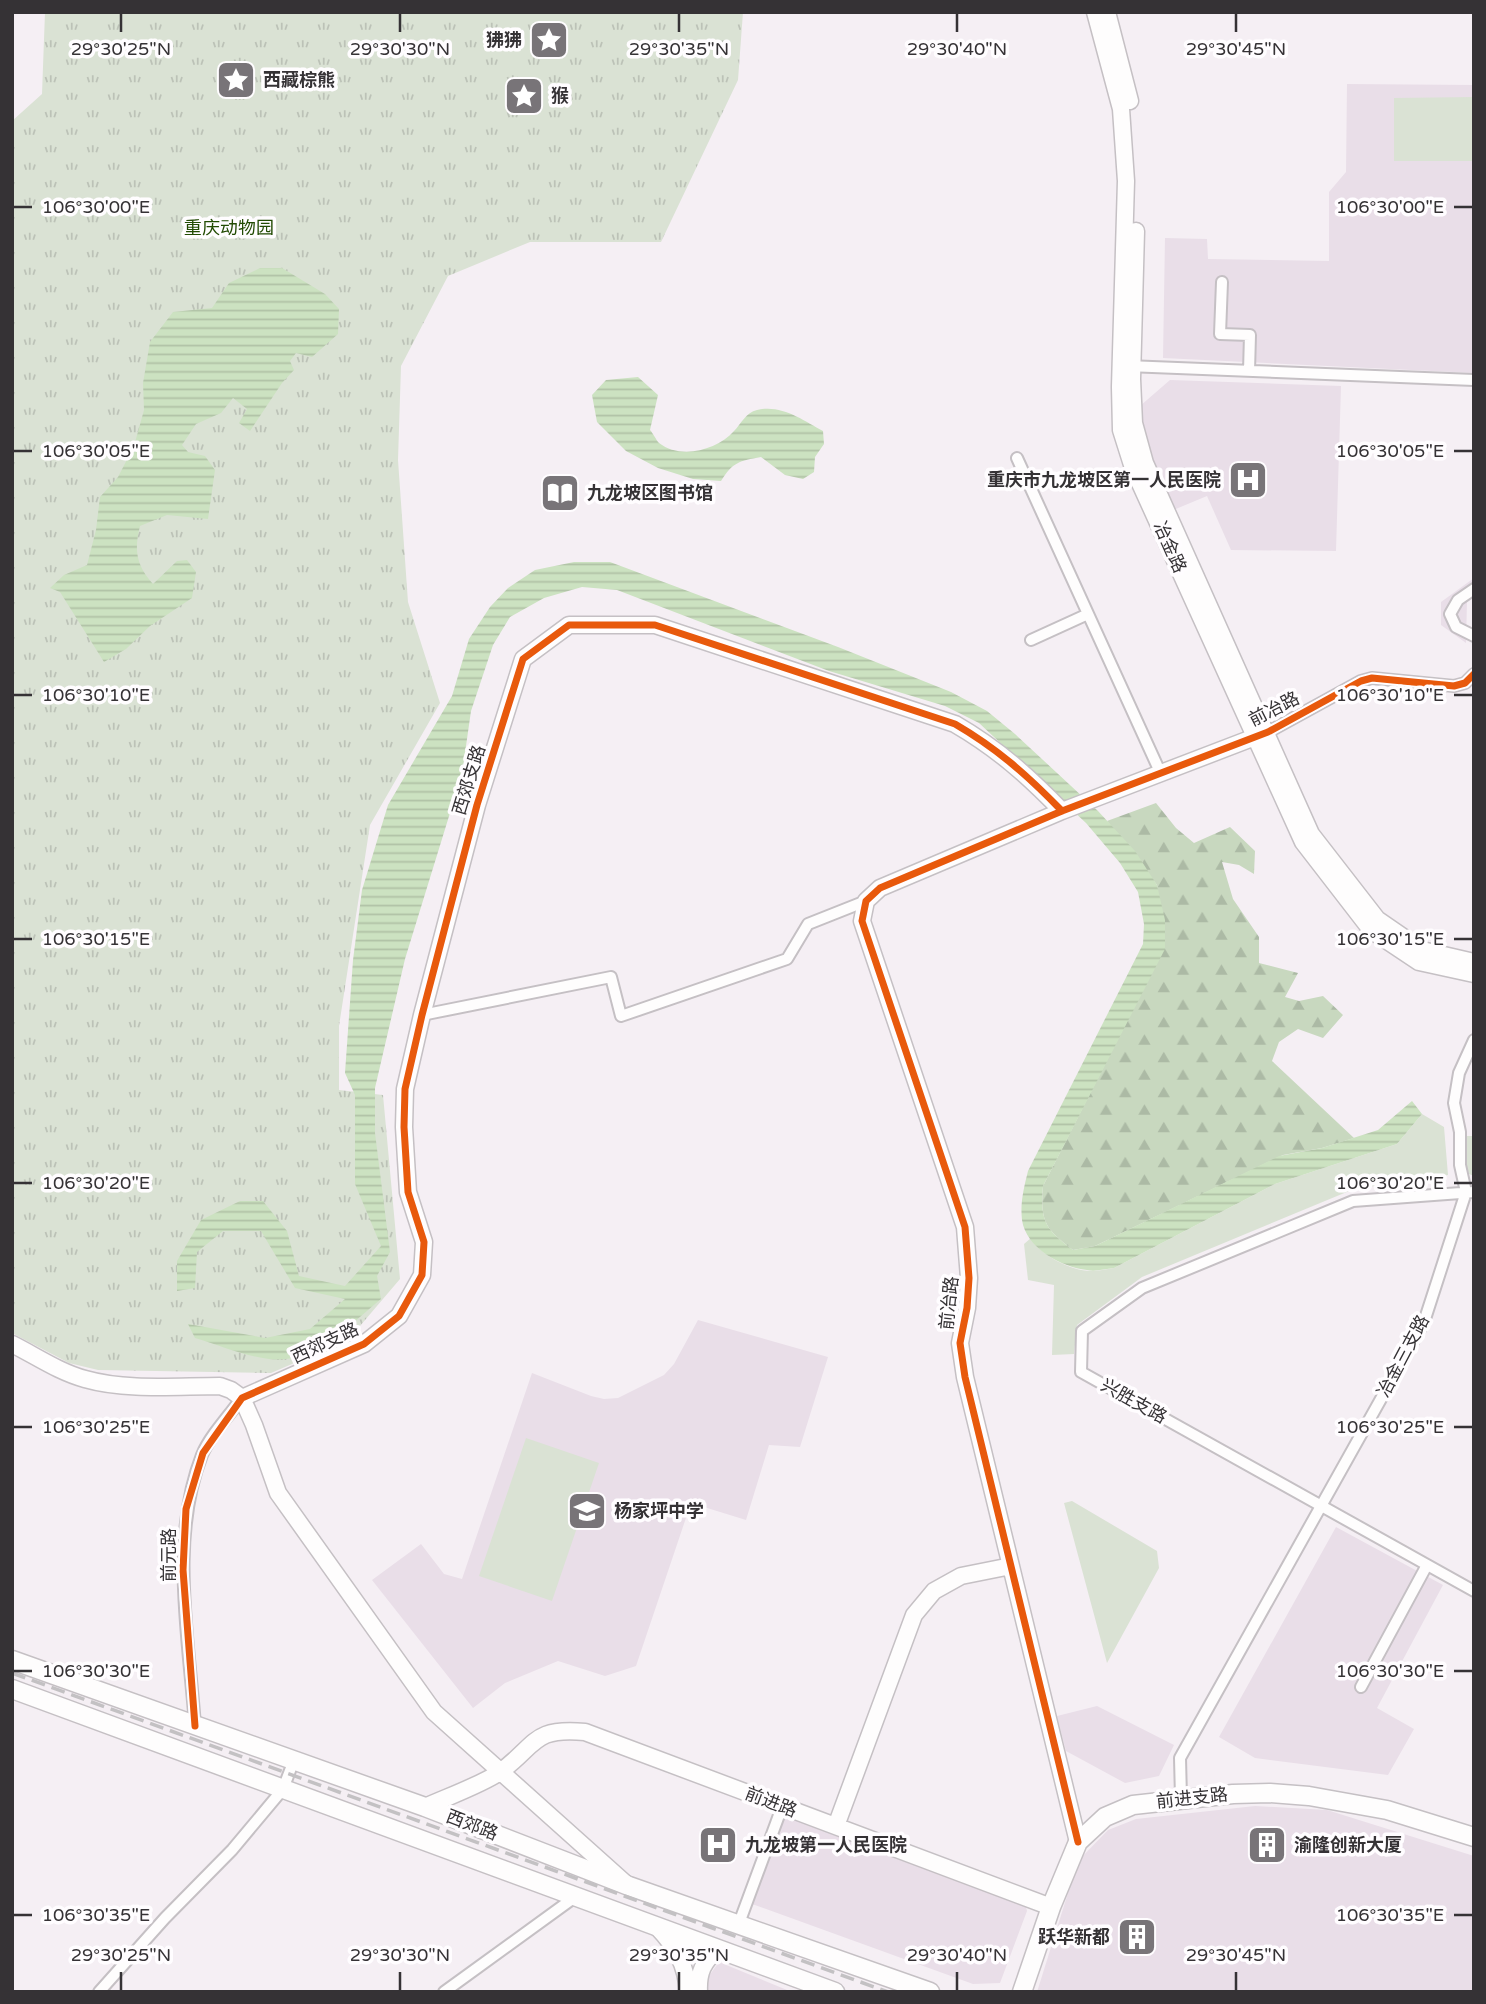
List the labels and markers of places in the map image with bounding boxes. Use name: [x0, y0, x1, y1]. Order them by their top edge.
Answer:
place icon: 狒狒: [528, 19, 570, 61]
place label: 狒狒: [486, 29, 522, 51]
place icon: 西藏棕熊: [215, 59, 257, 101]
place label: 西藏棕熊: [263, 69, 335, 91]
place icon: 猴: [503, 75, 545, 117]
place label: 猴: [551, 85, 569, 107]
hospital icon: 重庆市九龙坡区第一人民医院: [1227, 459, 1269, 501]
place label: 重庆市九龙坡区第一人民医院: [987, 469, 1221, 491]
library icon: 九龙坡区图书馆: [539, 472, 581, 514]
place label: 九龙坡区图书馆: [587, 482, 713, 504]
school or university icon: 杨家坪中学: [566, 1490, 608, 1532]
place label: 杨家坪中学: [614, 1500, 704, 1522]
hospital icon: 九龙坡第一人民医院: [697, 1824, 739, 1866]
building icon: 渝隆创新大厦: [1246, 1824, 1288, 1866]
place label: 九龙坡第一人民医院: [745, 1834, 907, 1856]
place label: 渝隆创新大厦: [1294, 1834, 1402, 1856]
building icon: 跃华新都: [1116, 1916, 1158, 1958]
place label: 跃华新都: [1038, 1926, 1110, 1948]

